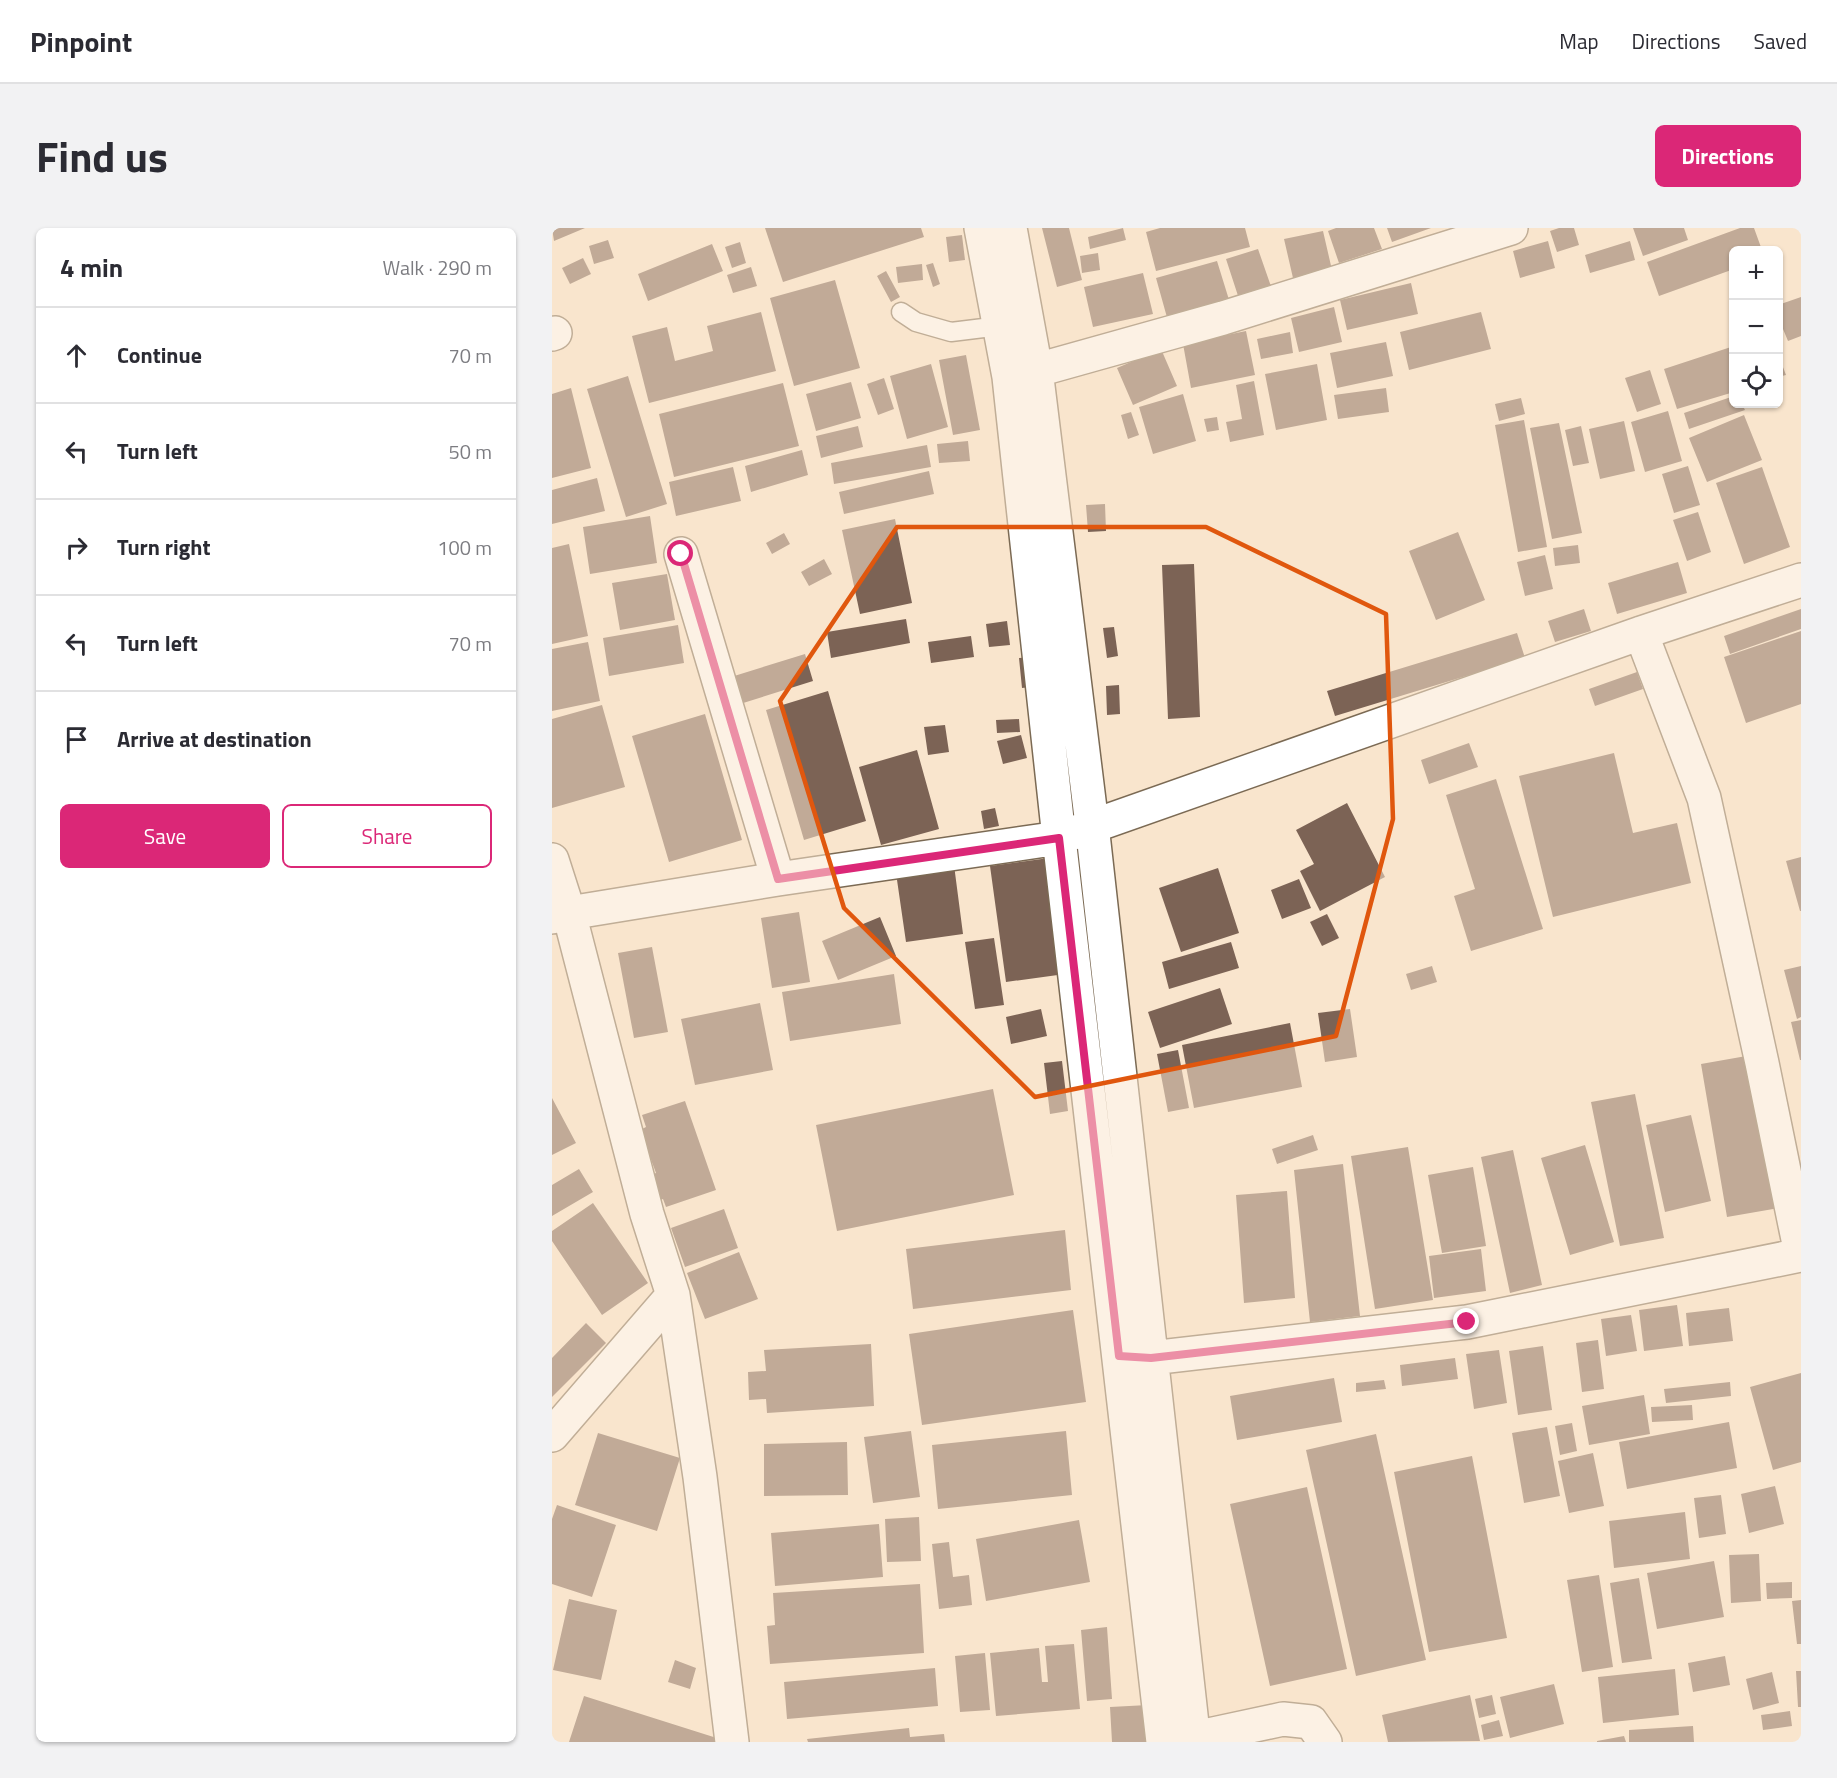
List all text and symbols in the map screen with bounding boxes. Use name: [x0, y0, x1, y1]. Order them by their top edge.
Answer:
text: Pinpoint: [30, 20, 132, 63]
text: Map: [1559, 25, 1599, 57]
text: Directions: [1632, 25, 1721, 57]
text: Saved: [1754, 25, 1807, 57]
text: Find us: [36, 124, 168, 188]
button: Directions: [1655, 125, 1801, 187]
map controls: [1729, 246, 1783, 408]
button: +: [1729, 246, 1783, 300]
text: 4 min: [60, 248, 123, 287]
text: Walk · 290 m: [383, 252, 492, 283]
button: −: [1729, 300, 1783, 354]
text: Continue: [117, 338, 202, 372]
icon: ahead: [60, 339, 93, 372]
text: 70 m: [448, 340, 492, 371]
button: locate: [1729, 354, 1783, 408]
text: Turn left: [117, 434, 198, 468]
icon: left: [60, 435, 93, 468]
text: 50 m: [448, 436, 492, 467]
text: Turn right: [117, 530, 211, 564]
icon: right: [60, 531, 93, 564]
text: 100 m: [437, 532, 492, 563]
route start: [667, 540, 693, 566]
text: Turn left: [117, 626, 198, 660]
icon: left: [60, 627, 93, 660]
text: 70 m: [448, 628, 492, 659]
text: Arrive at destination: [117, 722, 312, 756]
icon: arrive: [60, 723, 93, 756]
button: Save: [60, 804, 270, 868]
button: Share: [282, 804, 492, 868]
route end: [1453, 1308, 1479, 1334]

